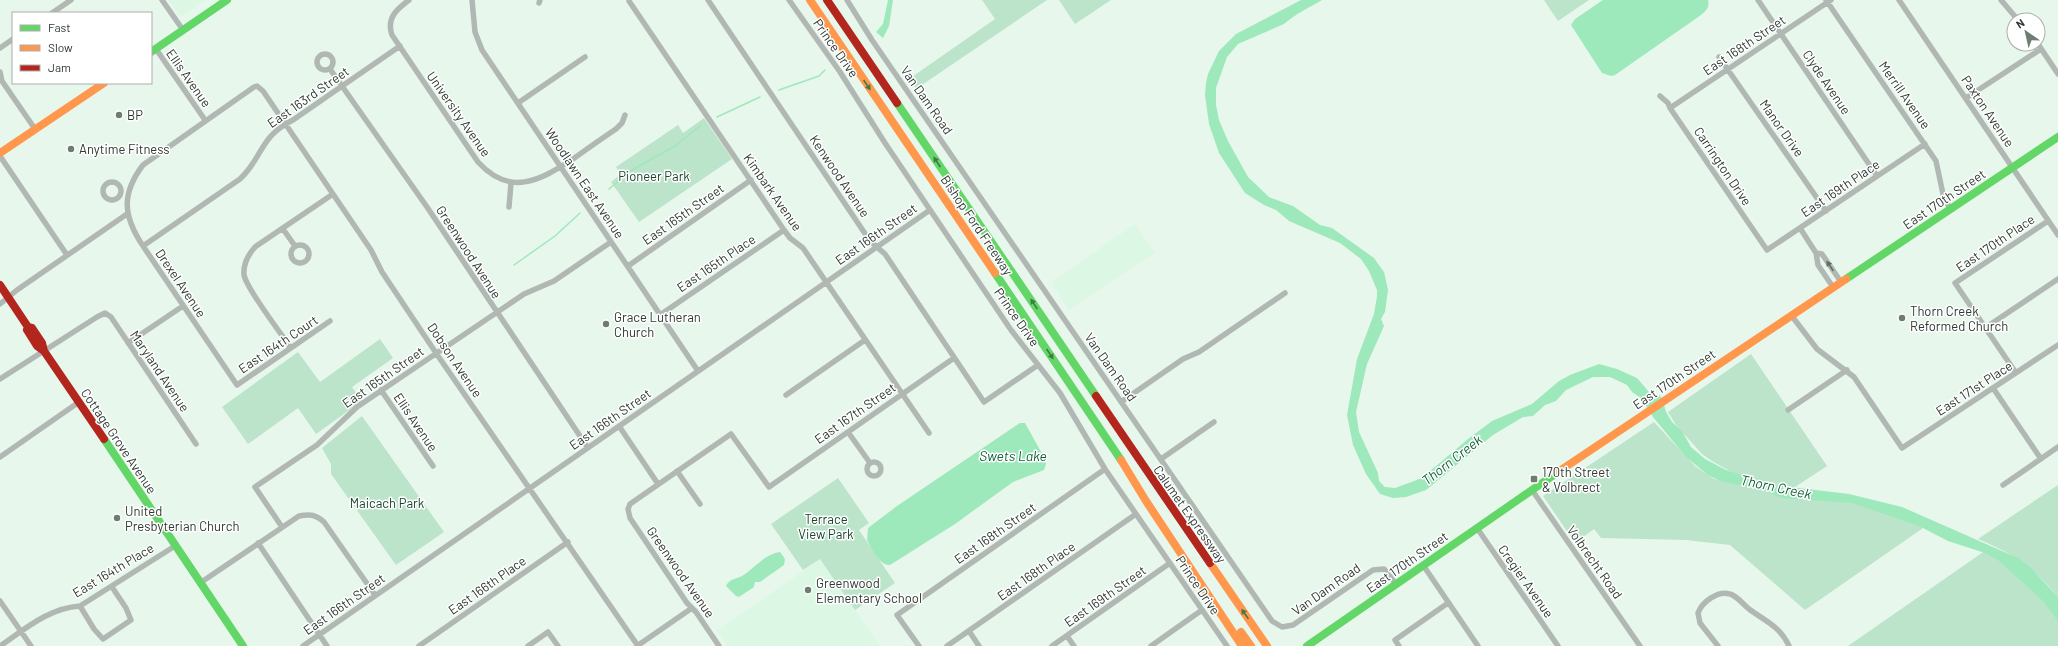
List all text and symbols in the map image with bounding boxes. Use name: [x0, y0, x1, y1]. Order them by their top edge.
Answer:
legend: [12, 12, 152, 84]
street label: East 168th Street: [1700, 12, 1788, 78]
north arrow: [2006, 12, 2046, 52]
street label: Prince Drive: [810, 16, 862, 80]
text: N: [2013, 16, 2027, 31]
text: Fast: [48, 20, 71, 34]
text: Slow: [48, 40, 73, 54]
street label: Ellis Avenue: [163, 46, 215, 110]
street label: Clyde Avenue: [1800, 47, 1855, 117]
street label: Merrill Avenue: [1876, 58, 1934, 132]
text: Jam: [48, 60, 71, 74]
street label: East 163rd Street: [264, 63, 352, 131]
street label: Van Dam Road: [898, 63, 956, 137]
street label: University Avenue: [424, 68, 494, 160]
street label: Paxton Avenue: [1958, 72, 2018, 150]
one-way arrow: [863, 79, 871, 90]
street label: Manor Drive: [1756, 96, 1808, 160]
place label: BP: [127, 107, 143, 123]
marker: BP: [114, 110, 124, 120]
street label: Carrington Drive: [1691, 124, 1755, 208]
street label: Woodlawn East Avenue: [542, 125, 628, 241]
street label: Kenwood Avenue: [807, 132, 873, 220]
place label: Anytime Fitness: [79, 141, 169, 157]
marker: Anytime Fitness: [66, 144, 76, 154]
street label: Kimbark Avenue: [740, 150, 806, 234]
street label: East 169th Place: [1798, 156, 1882, 220]
one-way arrow: [933, 157, 941, 167]
street label: East 170th Street: [1900, 166, 1988, 232]
park label: Pioneer Park: [618, 168, 690, 184]
street label: Bishop Ford Freeway: [938, 172, 1016, 278]
street label: East 165th Street: [639, 180, 727, 248]
street label: East 166th Street: [832, 200, 920, 268]
street label: Greenwood Avenue: [433, 202, 505, 302]
street label: East 170th Place: [1953, 211, 2037, 275]
street label: East 165th Place: [674, 231, 758, 295]
street label: Drexel Avenue: [152, 246, 210, 320]
one-way arrow: [1826, 260, 1834, 271]
street label: Prince Drive: [991, 285, 1043, 349]
one-way arrow: [1030, 299, 1038, 310]
place label: Thorn Creek Reformed Church: [1910, 303, 2008, 334]
place label: Grace Lutheran Church: [614, 309, 701, 340]
street label: East 164th Court: [235, 312, 321, 376]
marker: Thorn Creek Reformed Church: [1897, 313, 1907, 323]
marker: Grace Lutheran Church: [601, 319, 611, 329]
street label: Dobson Avenue: [424, 320, 486, 400]
street label: Maryland Avenue: [127, 327, 193, 415]
street label: Van Dam Road: [1082, 330, 1140, 404]
street label: East 165th Street: [339, 343, 427, 411]
street label: East 170th Street: [1630, 346, 1718, 412]
one-way arrow: [1046, 349, 1054, 360]
street label: East 171st Place: [1933, 357, 2015, 419]
street label: East 167th Street: [811, 379, 899, 447]
street label: Cottage Grove Avenue: [78, 385, 160, 497]
street label: East 166th Street: [566, 385, 654, 453]
street label: Ellis Avenue: [391, 390, 441, 454]
water label: Thorn Creek: [1418, 431, 1485, 488]
water label: Swets Lake: [979, 447, 1047, 464]
street label: Calumet Expressway: [1150, 462, 1230, 566]
place label: 170th Street & Volbrect: [1542, 464, 1610, 495]
water label: Thorn Creek: [1739, 471, 1813, 502]
marker: 170th Street & Volbrect: [1529, 474, 1539, 484]
park label: Maicach Park: [350, 495, 425, 511]
street label: East 168th Street: [951, 499, 1039, 567]
place label: United Presbyterian Church: [125, 503, 239, 534]
park label: Terrace View Park: [798, 511, 854, 542]
marker: United Presbyterian Church: [112, 513, 122, 523]
street label: Volbrecht Road: [1564, 522, 1626, 602]
street label: Greenwood Avenue: [644, 523, 718, 621]
street label: East 170th Street: [1363, 528, 1451, 596]
street label: East 168th Place: [994, 538, 1078, 604]
street label: East 164th Place: [70, 539, 157, 601]
street label: Cregier Avenue: [1495, 541, 1557, 621]
street label: East 166th Place: [445, 552, 529, 618]
street label: Prince Drive: [1172, 552, 1224, 618]
street label: Van Dam Road: [1289, 560, 1363, 618]
street label: East 169th Street: [1061, 562, 1149, 630]
street label: East 166th Street: [300, 570, 388, 638]
place label: Greenwood Elementary School: [816, 575, 922, 606]
marker: Greenwood Elementary School: [803, 585, 813, 595]
one-way arrow: [1241, 609, 1249, 619]

